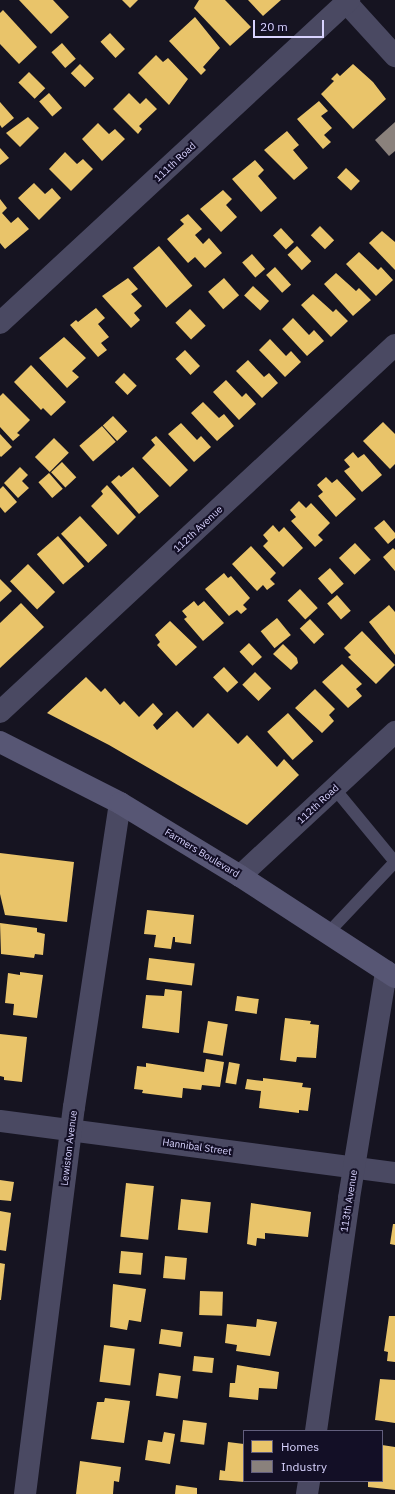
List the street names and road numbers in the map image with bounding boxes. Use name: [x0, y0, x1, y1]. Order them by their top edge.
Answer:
street label: 111th Road: [152, 140, 198, 184]
street label: 112th Avenue: [171, 503, 225, 555]
street label: 112th Road: [295, 782, 341, 826]
street label: Farmers Boulevard: [163, 826, 241, 880]
street label: Lewiston Avenue: [58, 1110, 80, 1186]
street label: Hannibal Street: [162, 1136, 232, 1158]
street label: 113th Avenue: [338, 1169, 360, 1233]

